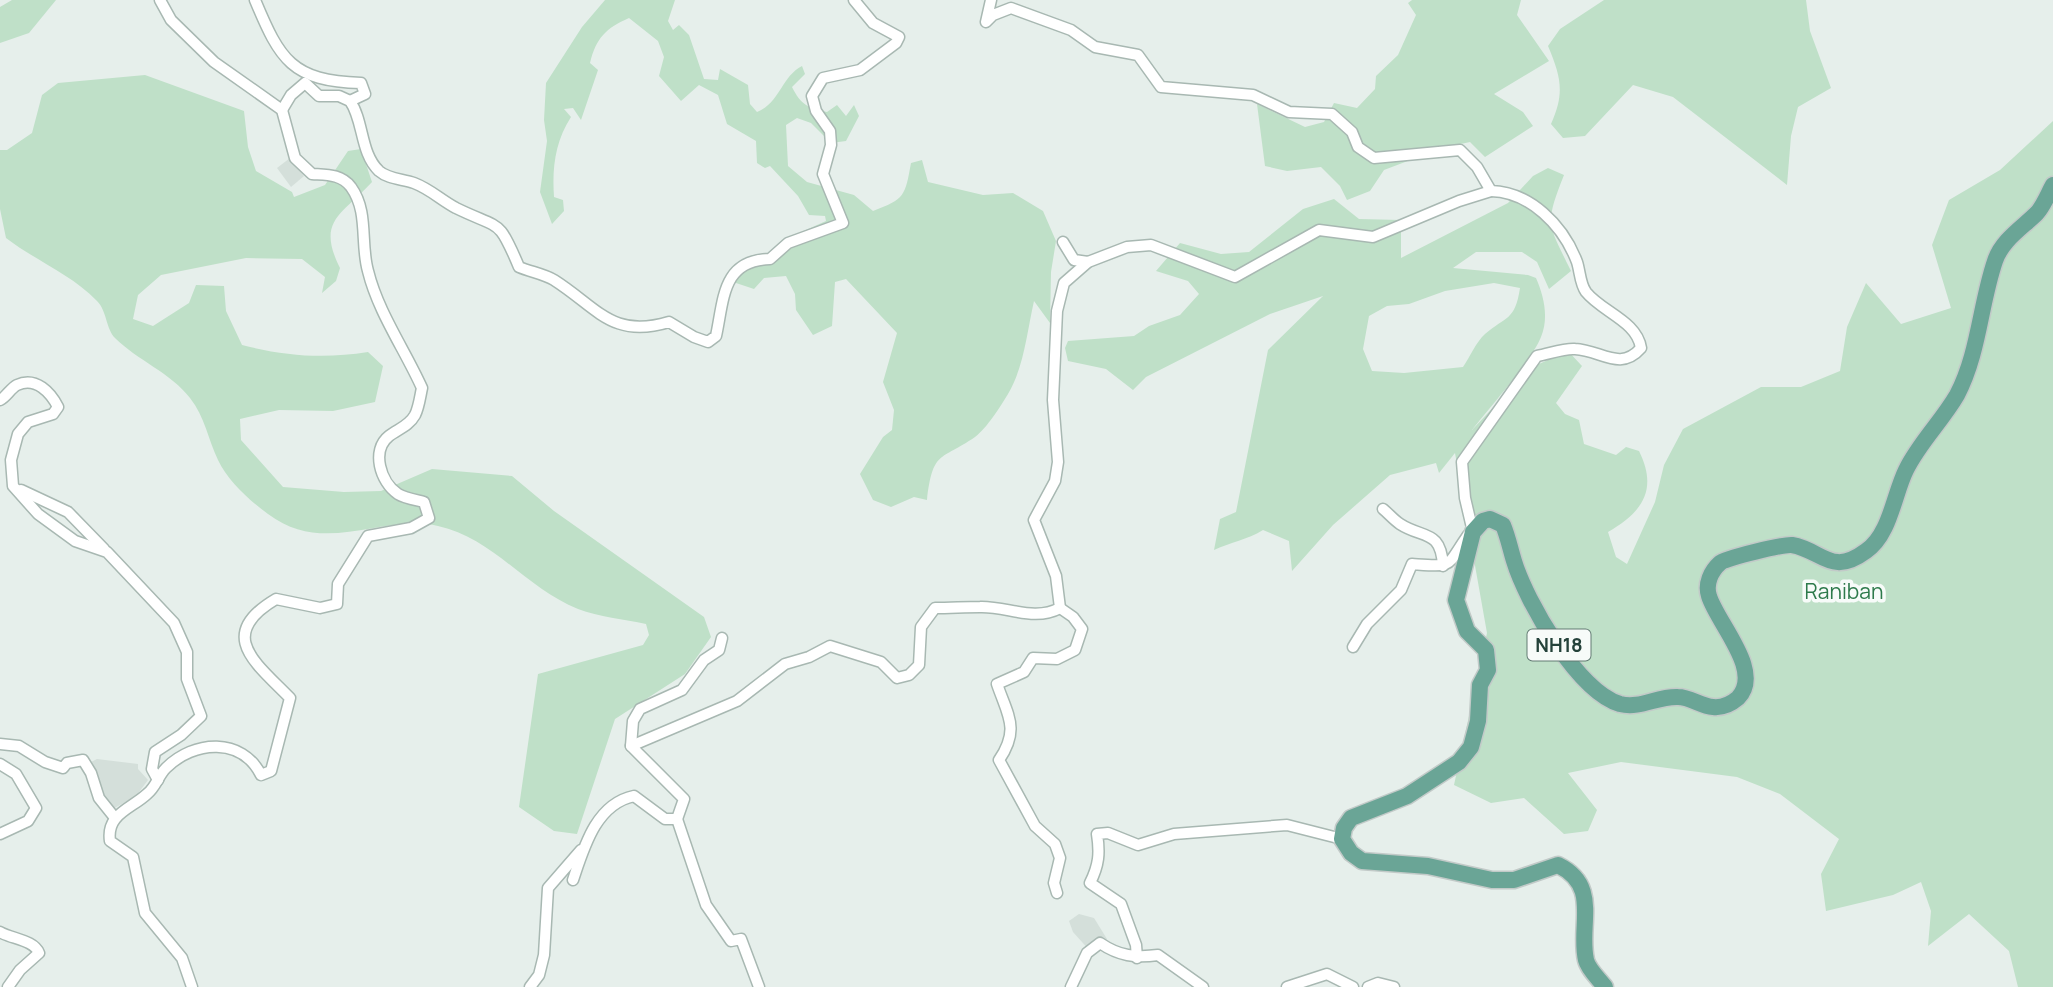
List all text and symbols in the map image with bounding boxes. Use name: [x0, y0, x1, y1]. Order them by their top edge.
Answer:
park label: Raniban: [1805, 577, 1883, 605]
road number: NH18: [1528, 630, 1590, 660]

